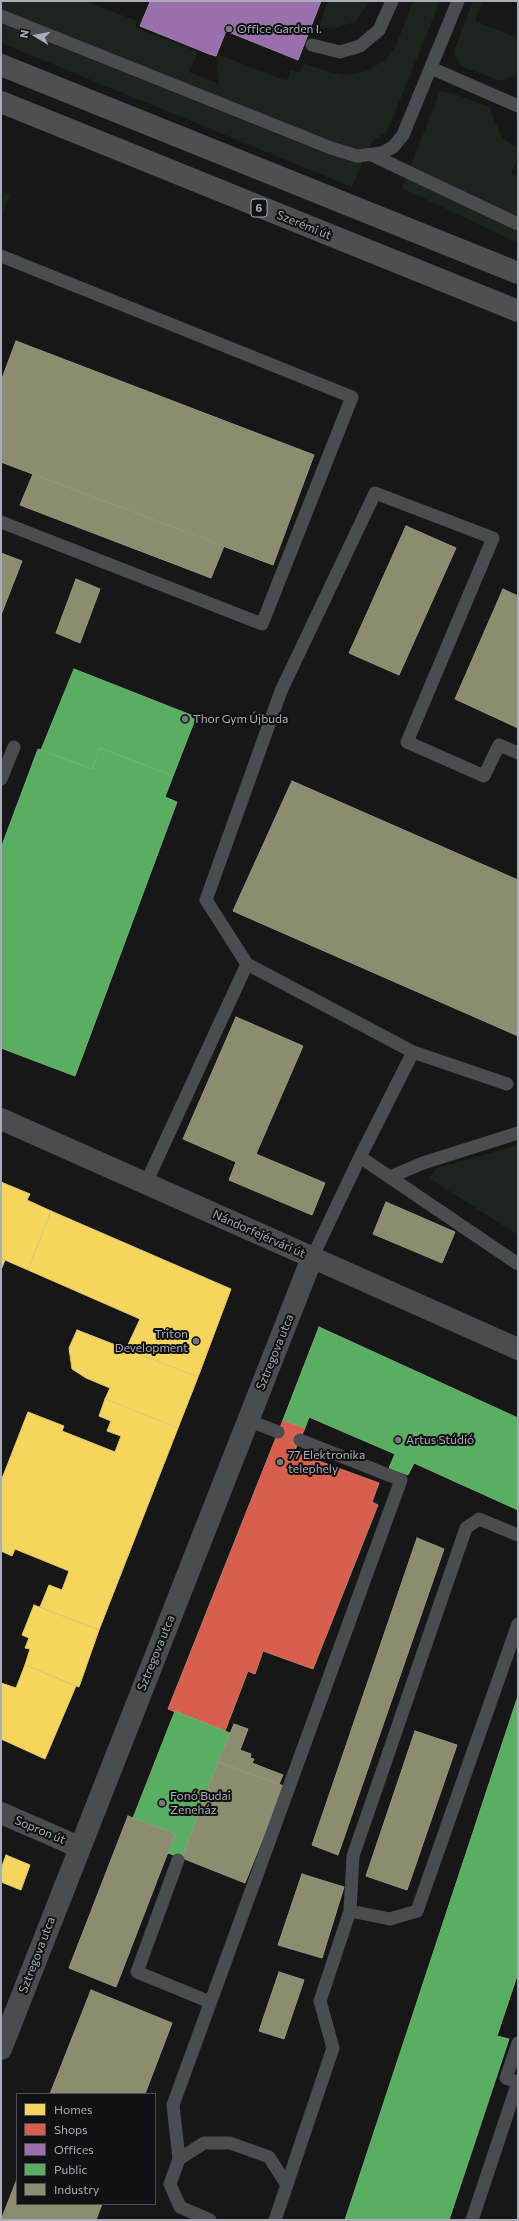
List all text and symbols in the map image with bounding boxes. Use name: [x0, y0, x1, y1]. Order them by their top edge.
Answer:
north arrow: [16, 16, 56, 56]
place label: Office Garden I.: [237, 22, 322, 36]
marker: Office Garden I.: [224, 24, 234, 34]
text: N: [17, 29, 31, 39]
road number: 6: [251, 199, 267, 217]
street label: Szerémi út: [275, 208, 333, 242]
place label: Thor Gym Újbuda: [193, 712, 288, 726]
marker: Thor Gym Újbuda: [180, 714, 190, 724]
street label: Nándorfejérvári út: [210, 1207, 308, 1261]
street label: Sztregova utca: [253, 1312, 297, 1392]
place label: Triton Development: [115, 1327, 188, 1355]
marker: Triton Development: [191, 1336, 201, 1346]
place label: Artus Stúdió: [406, 1433, 474, 1447]
marker: Artus Stúdió: [393, 1435, 403, 1445]
place label: 77 Elektronika telephely: [288, 1448, 365, 1476]
marker: 77 Elektronika telephely: [275, 1457, 285, 1467]
street label: Sztregova utca: [134, 1613, 178, 1693]
place label: Fonó Budai Zeneház: [170, 1789, 231, 1817]
marker: Fonó Budai Zeneház: [157, 1798, 167, 1808]
street label: Sopron út: [12, 1813, 68, 1847]
street label: Sztregova utca: [16, 1915, 58, 1995]
legend: [16, 2093, 156, 2205]
text: Homes: [54, 2102, 92, 2116]
text: Shops: [54, 2122, 88, 2136]
text: Offices: [54, 2142, 94, 2156]
text: Public: [54, 2162, 87, 2176]
text: Industry: [54, 2182, 99, 2196]

